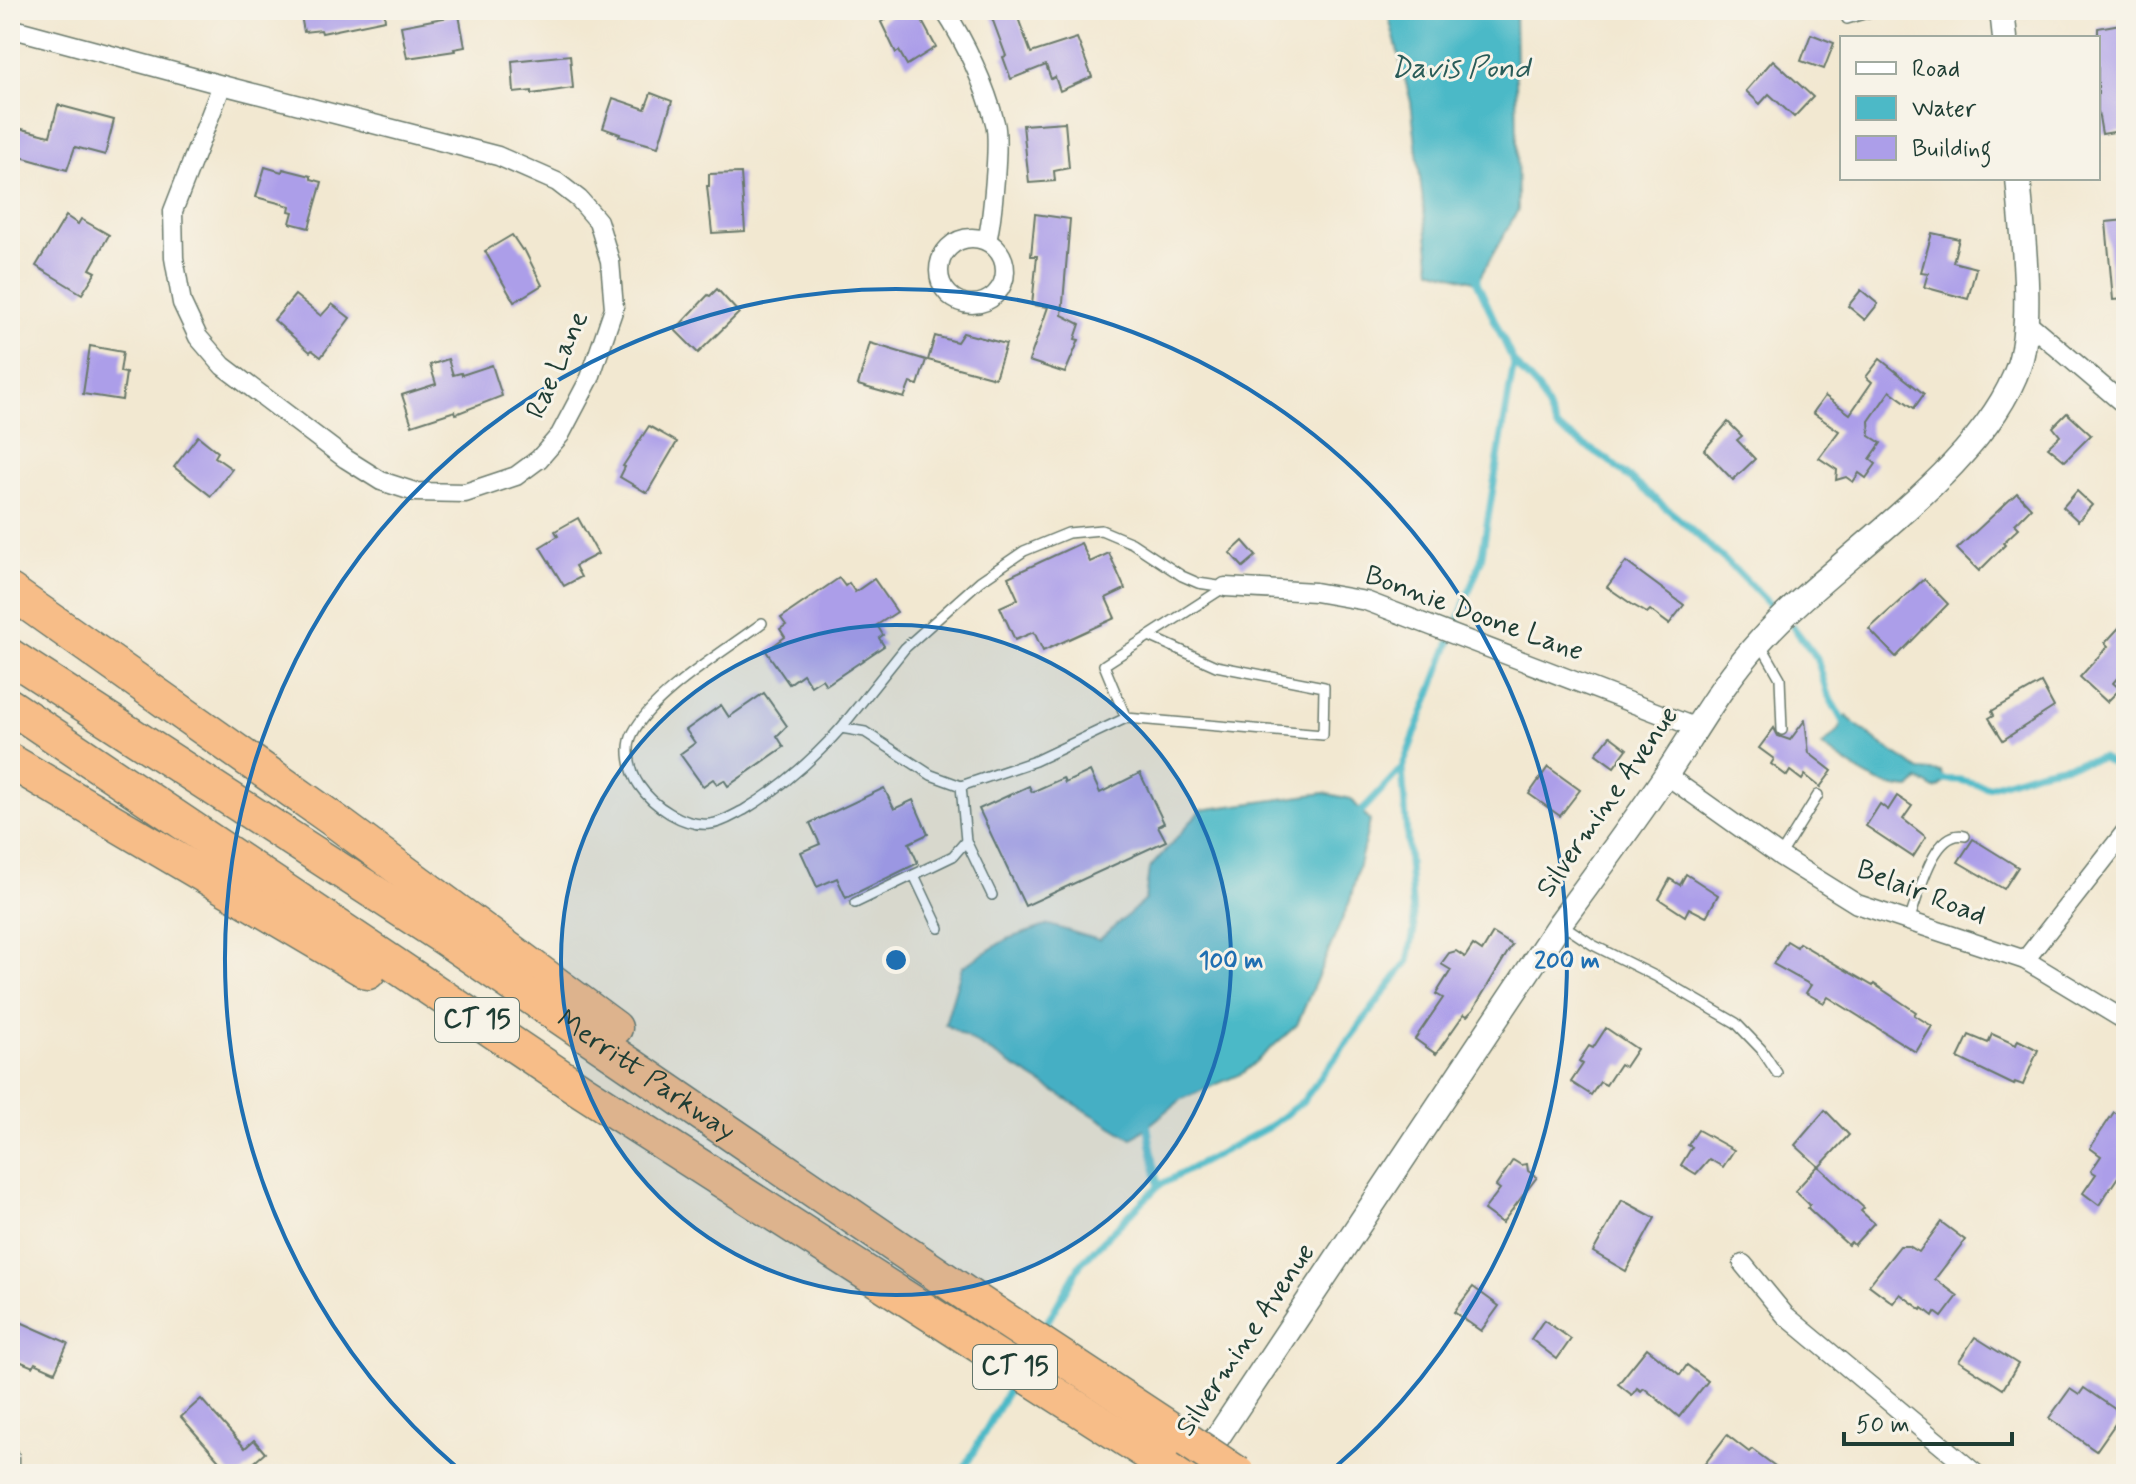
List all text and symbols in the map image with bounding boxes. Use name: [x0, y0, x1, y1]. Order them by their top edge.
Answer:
legend: [1840, 36, 2100, 180]
water label: Davis Pond: [1390, 49, 1532, 88]
text: Road: [1912, 54, 1960, 85]
text: Water: [1912, 94, 1977, 125]
text: Building: [1912, 134, 1992, 168]
street label: Rae Lane: [518, 305, 598, 425]
street label: Bonnie Doone Lane: [1360, 557, 1588, 671]
street label: Silvermine Avenue: [1528, 699, 1688, 905]
street label: Belair Road: [1851, 851, 1991, 935]
centre of rings: [882, 946, 910, 974]
text: 100 m: [1199, 946, 1263, 977]
text: 200 m: [1534, 946, 1600, 977]
road number: CT 15: [435, 998, 519, 1042]
street label: Merritt Parkway: [549, 1001, 743, 1150]
street label: Silvermine Avenue: [1168, 1236, 1324, 1444]
road number: CT 15: [973, 1345, 1057, 1389]
scale bar: [1844, 1396, 2012, 1446]
text: 50 m: [1856, 1410, 1910, 1441]

